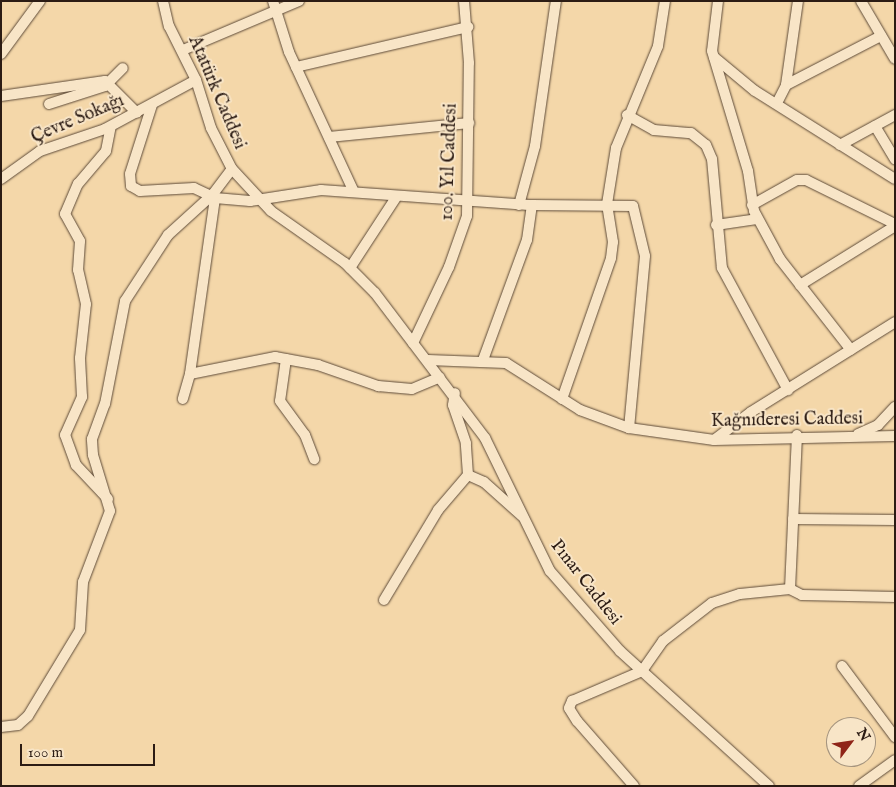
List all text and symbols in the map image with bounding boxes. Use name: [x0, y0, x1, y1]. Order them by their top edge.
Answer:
street label: Atatürk Caddesi: [182, 33, 250, 153]
street label: Çevre Sokağı: [28, 91, 128, 149]
street label: 100. Yıl Caddesi: [437, 103, 463, 221]
street label: Kağnıderesi Caddesi: [711, 409, 863, 433]
street label: Pınar Caddesi: [545, 536, 625, 630]
north arrow: [826, 717, 876, 767]
text: N: [852, 725, 874, 745]
scale bar: [22, 734, 158, 766]
text: 100 m: [28, 743, 63, 762]

